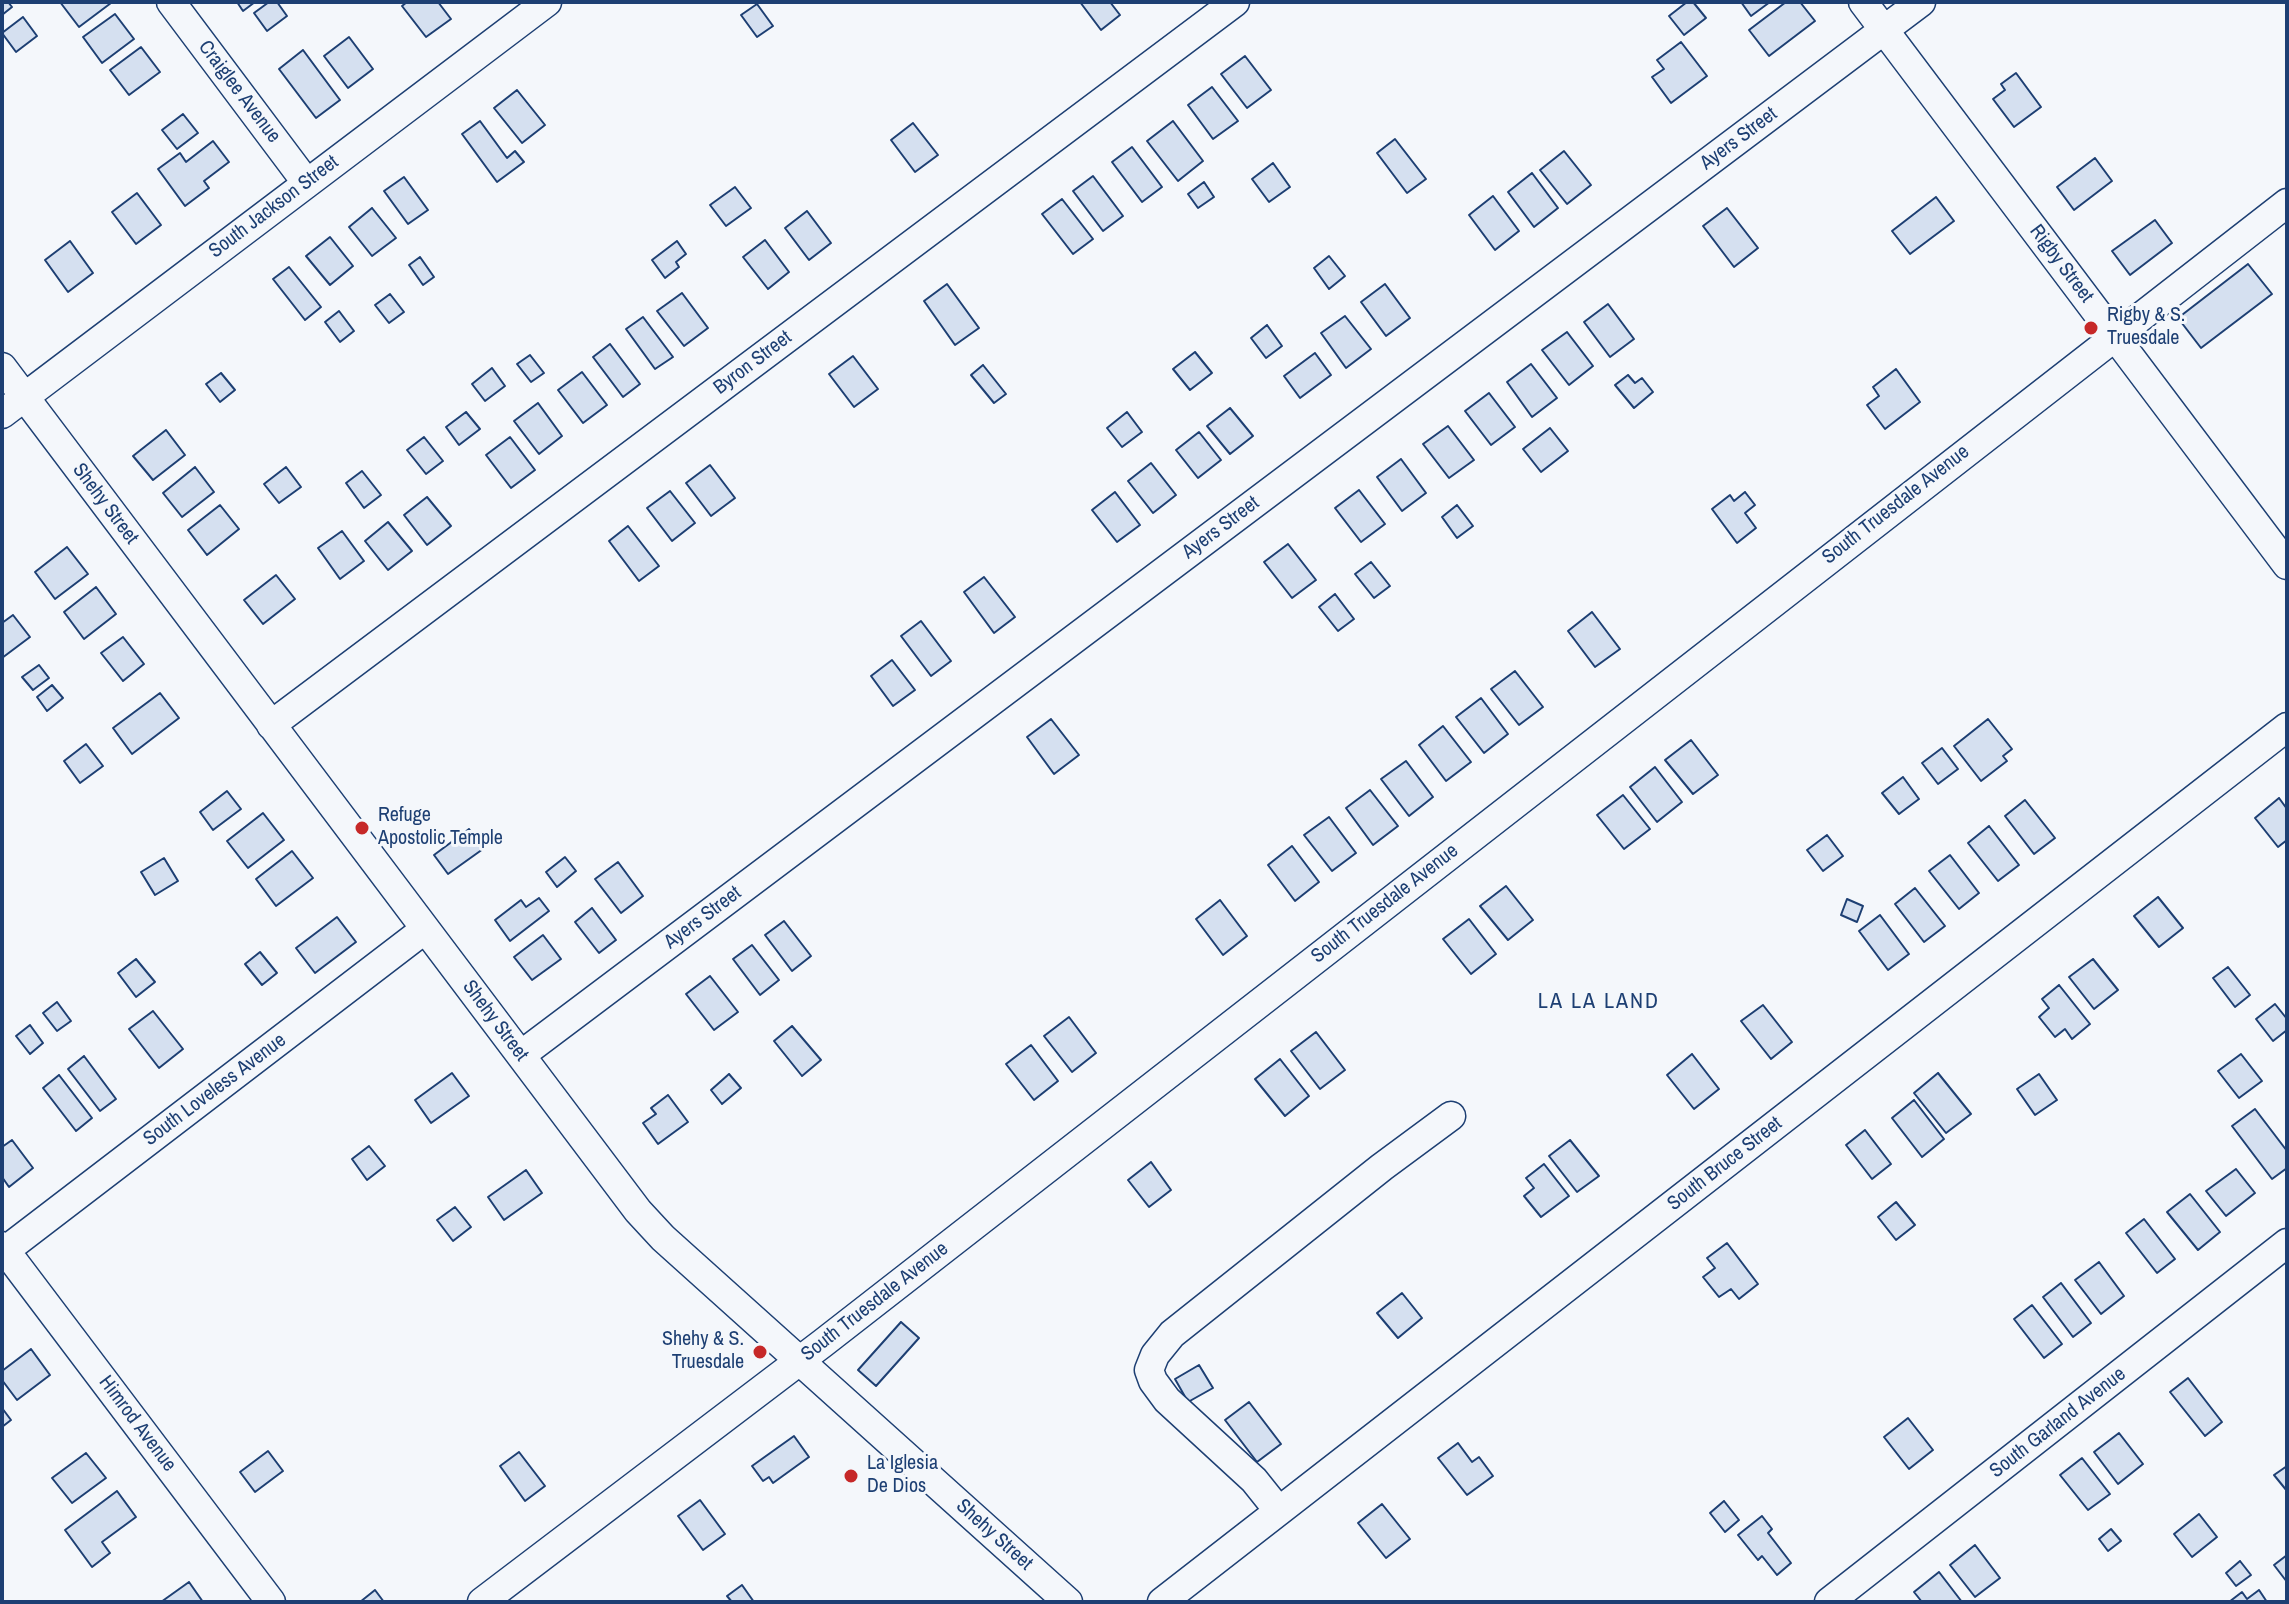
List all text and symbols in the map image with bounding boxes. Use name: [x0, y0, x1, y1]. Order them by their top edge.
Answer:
street label: Craiglee Avenue: [193, 36, 285, 148]
street label: Ayers Street: [1696, 102, 1782, 176]
street label: South Jackson Street: [205, 151, 343, 263]
street label: Rigby Street: [2024, 220, 2098, 308]
place label: Rigby & S. Truesdale: [2107, 304, 2185, 351]
marker: Rigby & S. Truesdale: [2082, 319, 2100, 337]
street label: Byron Street: [709, 326, 797, 400]
street label: South Truesdale Avenue: [1818, 440, 1974, 570]
street label: Shehy Street: [67, 459, 143, 549]
street label: Ayers Street: [1178, 491, 1264, 565]
place label: Refuge Apostolic Temple: [378, 804, 503, 851]
marker: Refuge Apostolic Temple: [353, 819, 371, 837]
street label: South Truesdale Avenue: [1307, 839, 1463, 969]
street label: Ayers Street: [660, 881, 746, 955]
street label: Shehy Street: [457, 976, 533, 1066]
district label: LA LA LAND: [1538, 989, 1660, 1015]
street label: South Loveless Avenue: [139, 1029, 291, 1151]
street label: South Bruce Street: [1663, 1112, 1787, 1216]
street label: South Truesdale Avenue: [797, 1237, 953, 1367]
place label: Shehy & S. Truesdale: [662, 1328, 744, 1375]
marker: Shehy & S. Truesdale: [751, 1343, 769, 1361]
street label: South Garland Avenue: [1985, 1363, 2131, 1483]
street label: Himrod Avenue: [93, 1371, 181, 1477]
place label: La Iglesia De Dios: [867, 1452, 938, 1499]
marker: La Iglesia De Dios: [842, 1467, 860, 1485]
street label: Shehy Street: [951, 1494, 1037, 1576]

